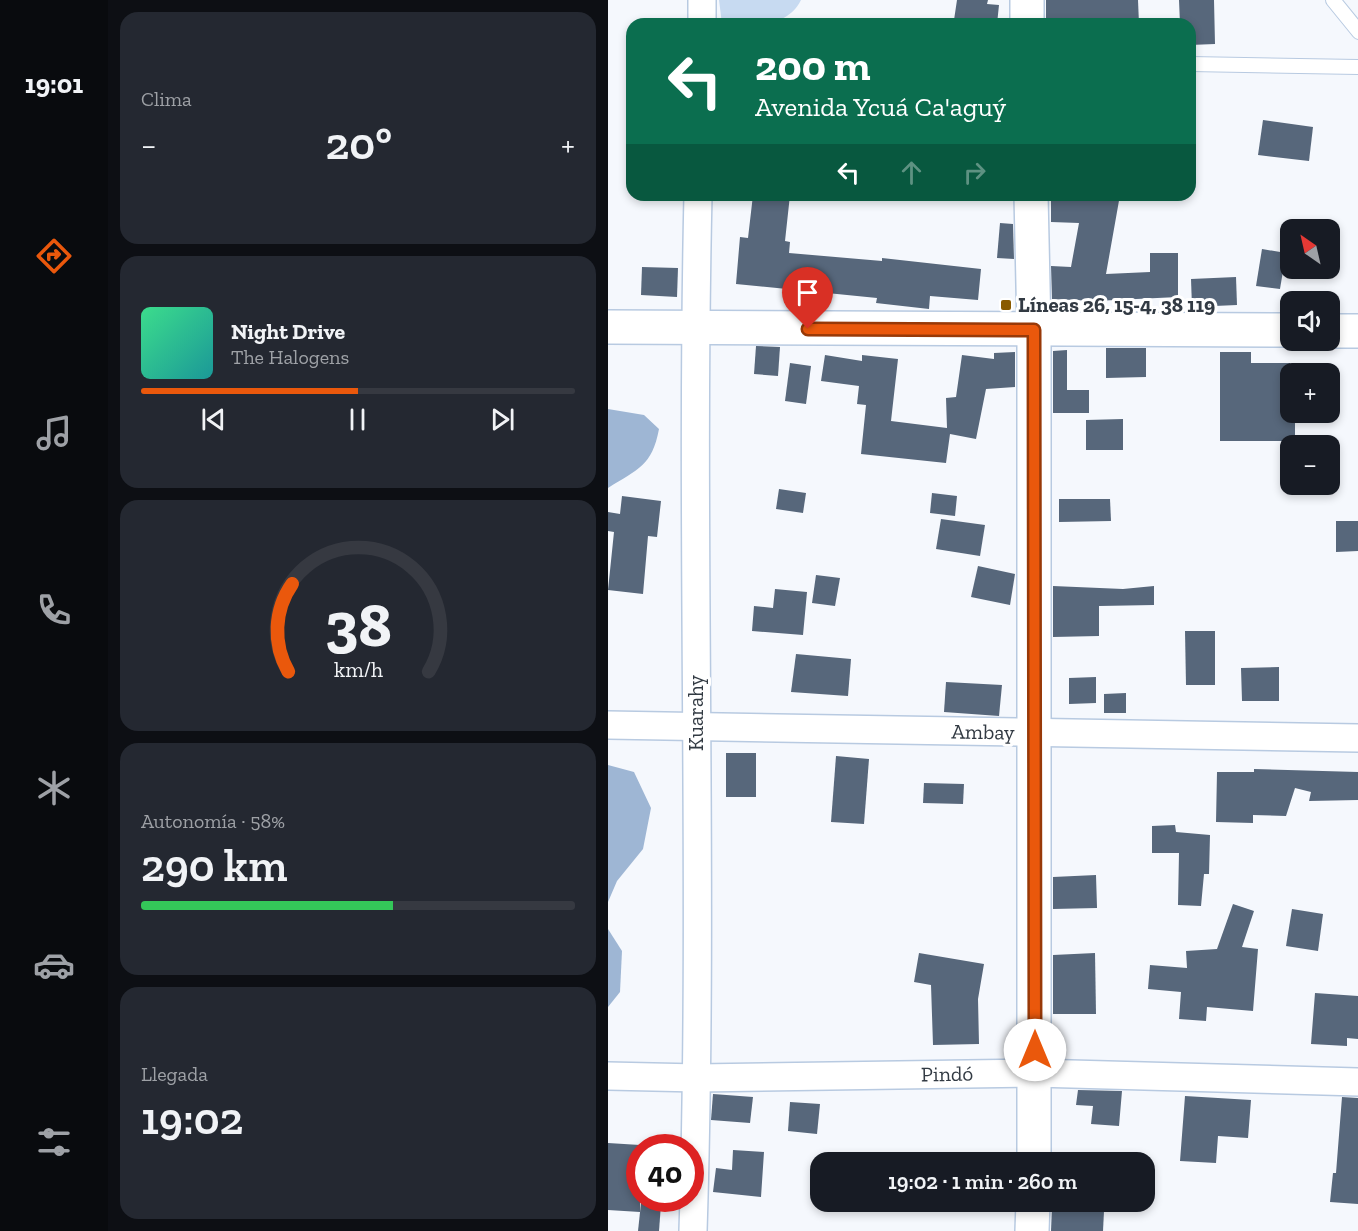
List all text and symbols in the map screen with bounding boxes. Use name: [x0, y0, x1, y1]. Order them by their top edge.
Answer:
text: 200 m: [755, 40, 871, 91]
icon: left: [656, 42, 734, 120]
text: 19:01: [25, 68, 83, 100]
text: Clima: [141, 87, 192, 111]
text: Avenida Ycuá Ca'aguý: [755, 91, 1006, 123]
text: 20°: [325, 117, 392, 171]
text: −: [141, 125, 156, 164]
text: +: [561, 125, 575, 164]
icon: left: [832, 156, 865, 189]
icon: ahead: [895, 156, 928, 189]
icon: right: [958, 156, 991, 189]
north arrow: [1280, 219, 1340, 279]
map controls: [1280, 219, 1340, 495]
icon: directions: [33, 235, 75, 277]
pin: [782, 267, 833, 329]
icon: arrive: [791, 276, 824, 309]
button: sound: [1280, 291, 1340, 351]
place label: Líneas 26, 15-4, 38 119: [1018, 292, 1215, 317]
marker: Líneas 26, 15-4, 38 119: [999, 298, 1013, 312]
text: Night Drive: [231, 318, 345, 345]
text: The Halogens: [231, 345, 349, 369]
button: +: [1280, 363, 1340, 423]
icon: previous: [197, 403, 230, 436]
icon: pause: [341, 403, 374, 436]
icon: next: [486, 403, 519, 436]
icon: music: [33, 412, 75, 454]
button: −: [1280, 435, 1340, 495]
text: 38: [325, 588, 391, 663]
icon: phone: [33, 589, 75, 631]
text: km/h: [334, 658, 382, 683]
street label: Kuarahy: [683, 675, 708, 751]
street label: Ambay: [951, 718, 1015, 745]
icon: climate: [33, 767, 75, 809]
text: Autonomía · 58%: [141, 809, 285, 833]
text: 290 km: [141, 839, 287, 893]
icon: car: [33, 944, 75, 986]
position arrow: [1003, 1018, 1067, 1082]
street label: Pindó: [921, 1061, 973, 1086]
text: Llegada: [141, 1062, 208, 1086]
text: 19:02: [141, 1092, 243, 1146]
icon: filters: [33, 1121, 75, 1163]
speed limit sign: 40: [626, 1134, 704, 1212]
text: 19:02 · 1 min · 260 m: [888, 1168, 1077, 1195]

